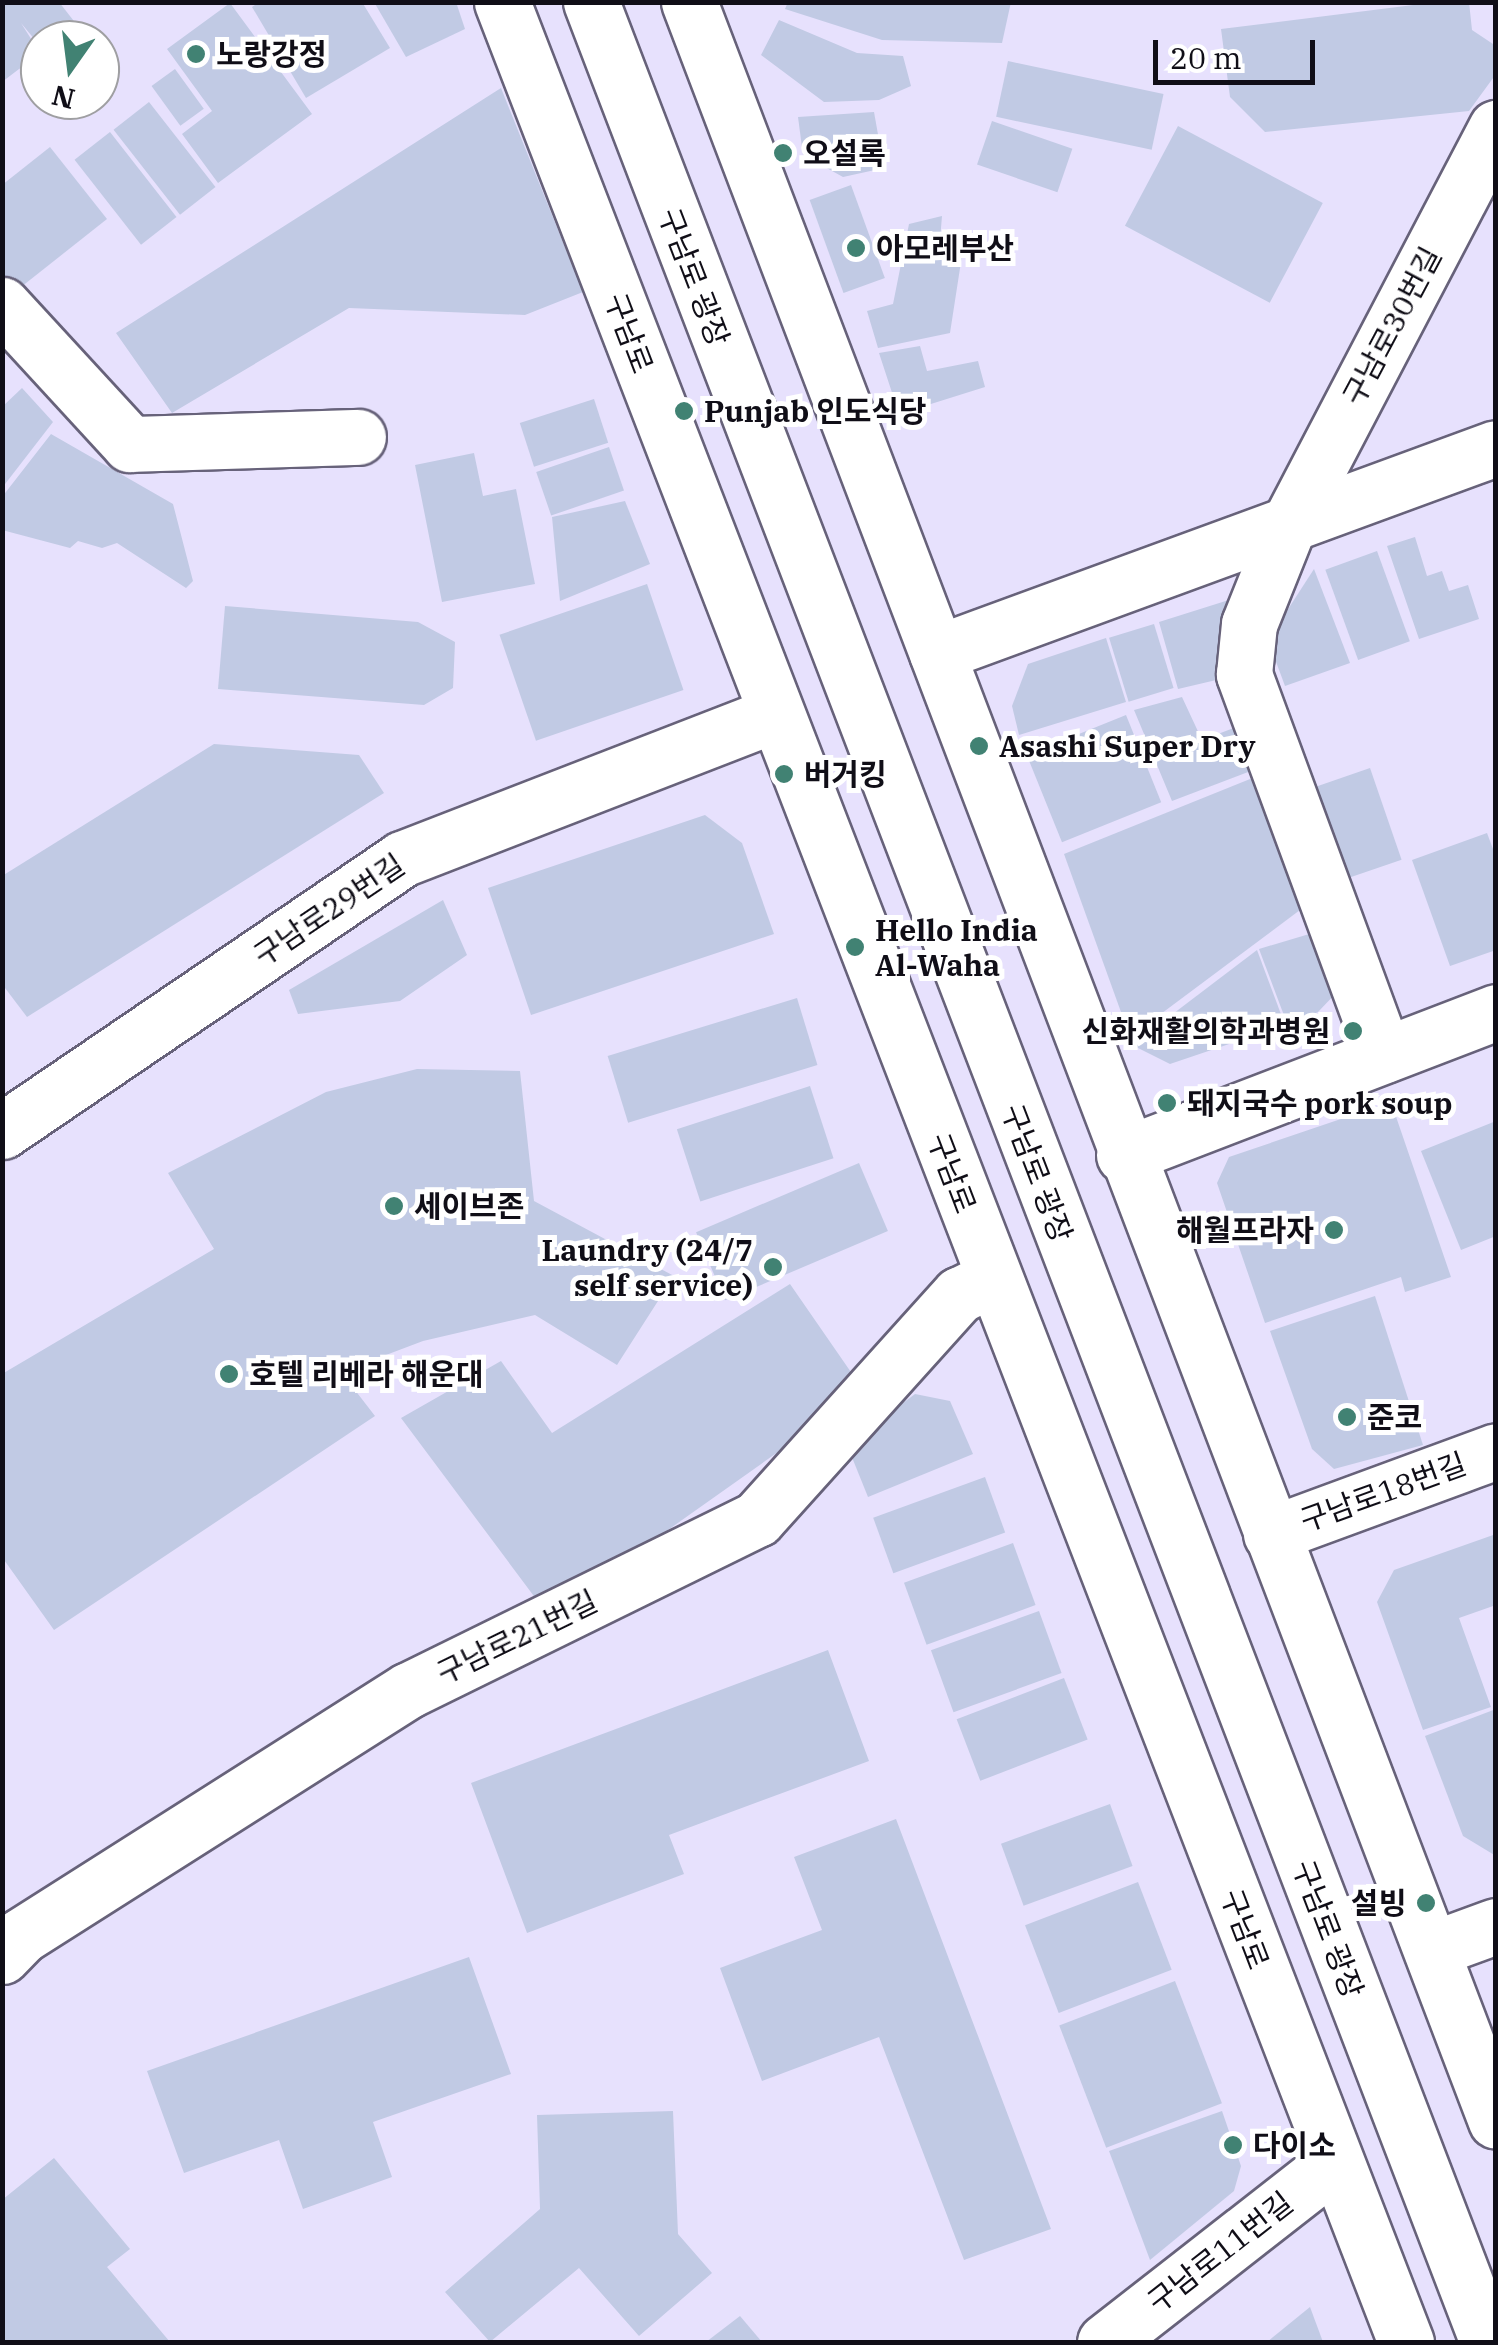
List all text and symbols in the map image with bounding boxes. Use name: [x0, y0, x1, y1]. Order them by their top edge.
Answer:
north arrow: [20, 20, 120, 120]
scale bar: [1158, 20, 1320, 82]
place label: 노랑강정: [216, 36, 326, 72]
text: 20 m: [1170, 38, 1242, 77]
marker: 노랑강정: [185, 43, 207, 65]
text: N: [48, 77, 78, 118]
place label: 오설록: [803, 135, 886, 171]
marker: 오설록: [772, 142, 794, 164]
street label: 구남로 광장: [651, 203, 737, 351]
place label: 아모레부산: [876, 230, 1014, 266]
marker: 아모레부산: [845, 237, 867, 259]
street label: 구남로30번길: [1335, 241, 1449, 411]
street label: 구남로: [597, 288, 661, 378]
place label: Punjab 인도식당: [704, 393, 927, 429]
marker: Punjab 인도식당: [673, 400, 695, 422]
place label: Asashi Super Dry: [999, 728, 1256, 764]
marker: Asashi Super Dry: [968, 735, 990, 757]
place label: 버거킹: [804, 756, 887, 792]
marker: 버거킹: [773, 763, 795, 785]
street label: 구남로29번길: [247, 846, 411, 974]
place label: Hello India Al-Waha: [875, 912, 1038, 982]
marker: Hello India Al-Waha: [844, 936, 866, 958]
place label: 신화재활의학과병원: [1082, 1013, 1330, 1049]
marker: 신화재활의학과병원: [1340, 1018, 1366, 1044]
place label: 돼지국수 pork soup: [1187, 1085, 1452, 1121]
marker: 돼지국수 pork soup: [1156, 1092, 1178, 1114]
street label: 구남로 광장: [994, 1099, 1080, 1247]
street label: 구남로: [920, 1128, 984, 1218]
place label: 세이브존: [414, 1188, 524, 1224]
marker: 세이브존: [383, 1195, 405, 1217]
place label: 해월프라자: [1176, 1212, 1314, 1248]
marker: 해월프라자: [1323, 1219, 1345, 1241]
place label: Laundry (24/7 self service): [541, 1232, 753, 1302]
marker: Laundry (24/7 self service): [762, 1256, 784, 1278]
place label: 호텔 리베라 해운대: [249, 1356, 484, 1392]
marker: 호텔 리베라 해운대: [218, 1363, 240, 1385]
place label: 준코: [1367, 1399, 1422, 1435]
marker: 준코: [1336, 1406, 1358, 1428]
street label: 구남로18번길: [1295, 1445, 1471, 1539]
street label: 구남로21번길: [431, 1583, 603, 1691]
street label: 구남로 광장: [1285, 1855, 1371, 2003]
street label: 구남로: [1213, 1884, 1277, 1974]
place label: 설빙: [1351, 1885, 1406, 1921]
marker: 설빙: [1415, 1892, 1437, 1914]
place label: 다이소: [1253, 2127, 1336, 2163]
marker: 다이소: [1222, 2134, 1244, 2156]
street label: 구남로11번길: [1140, 2184, 1300, 2320]

